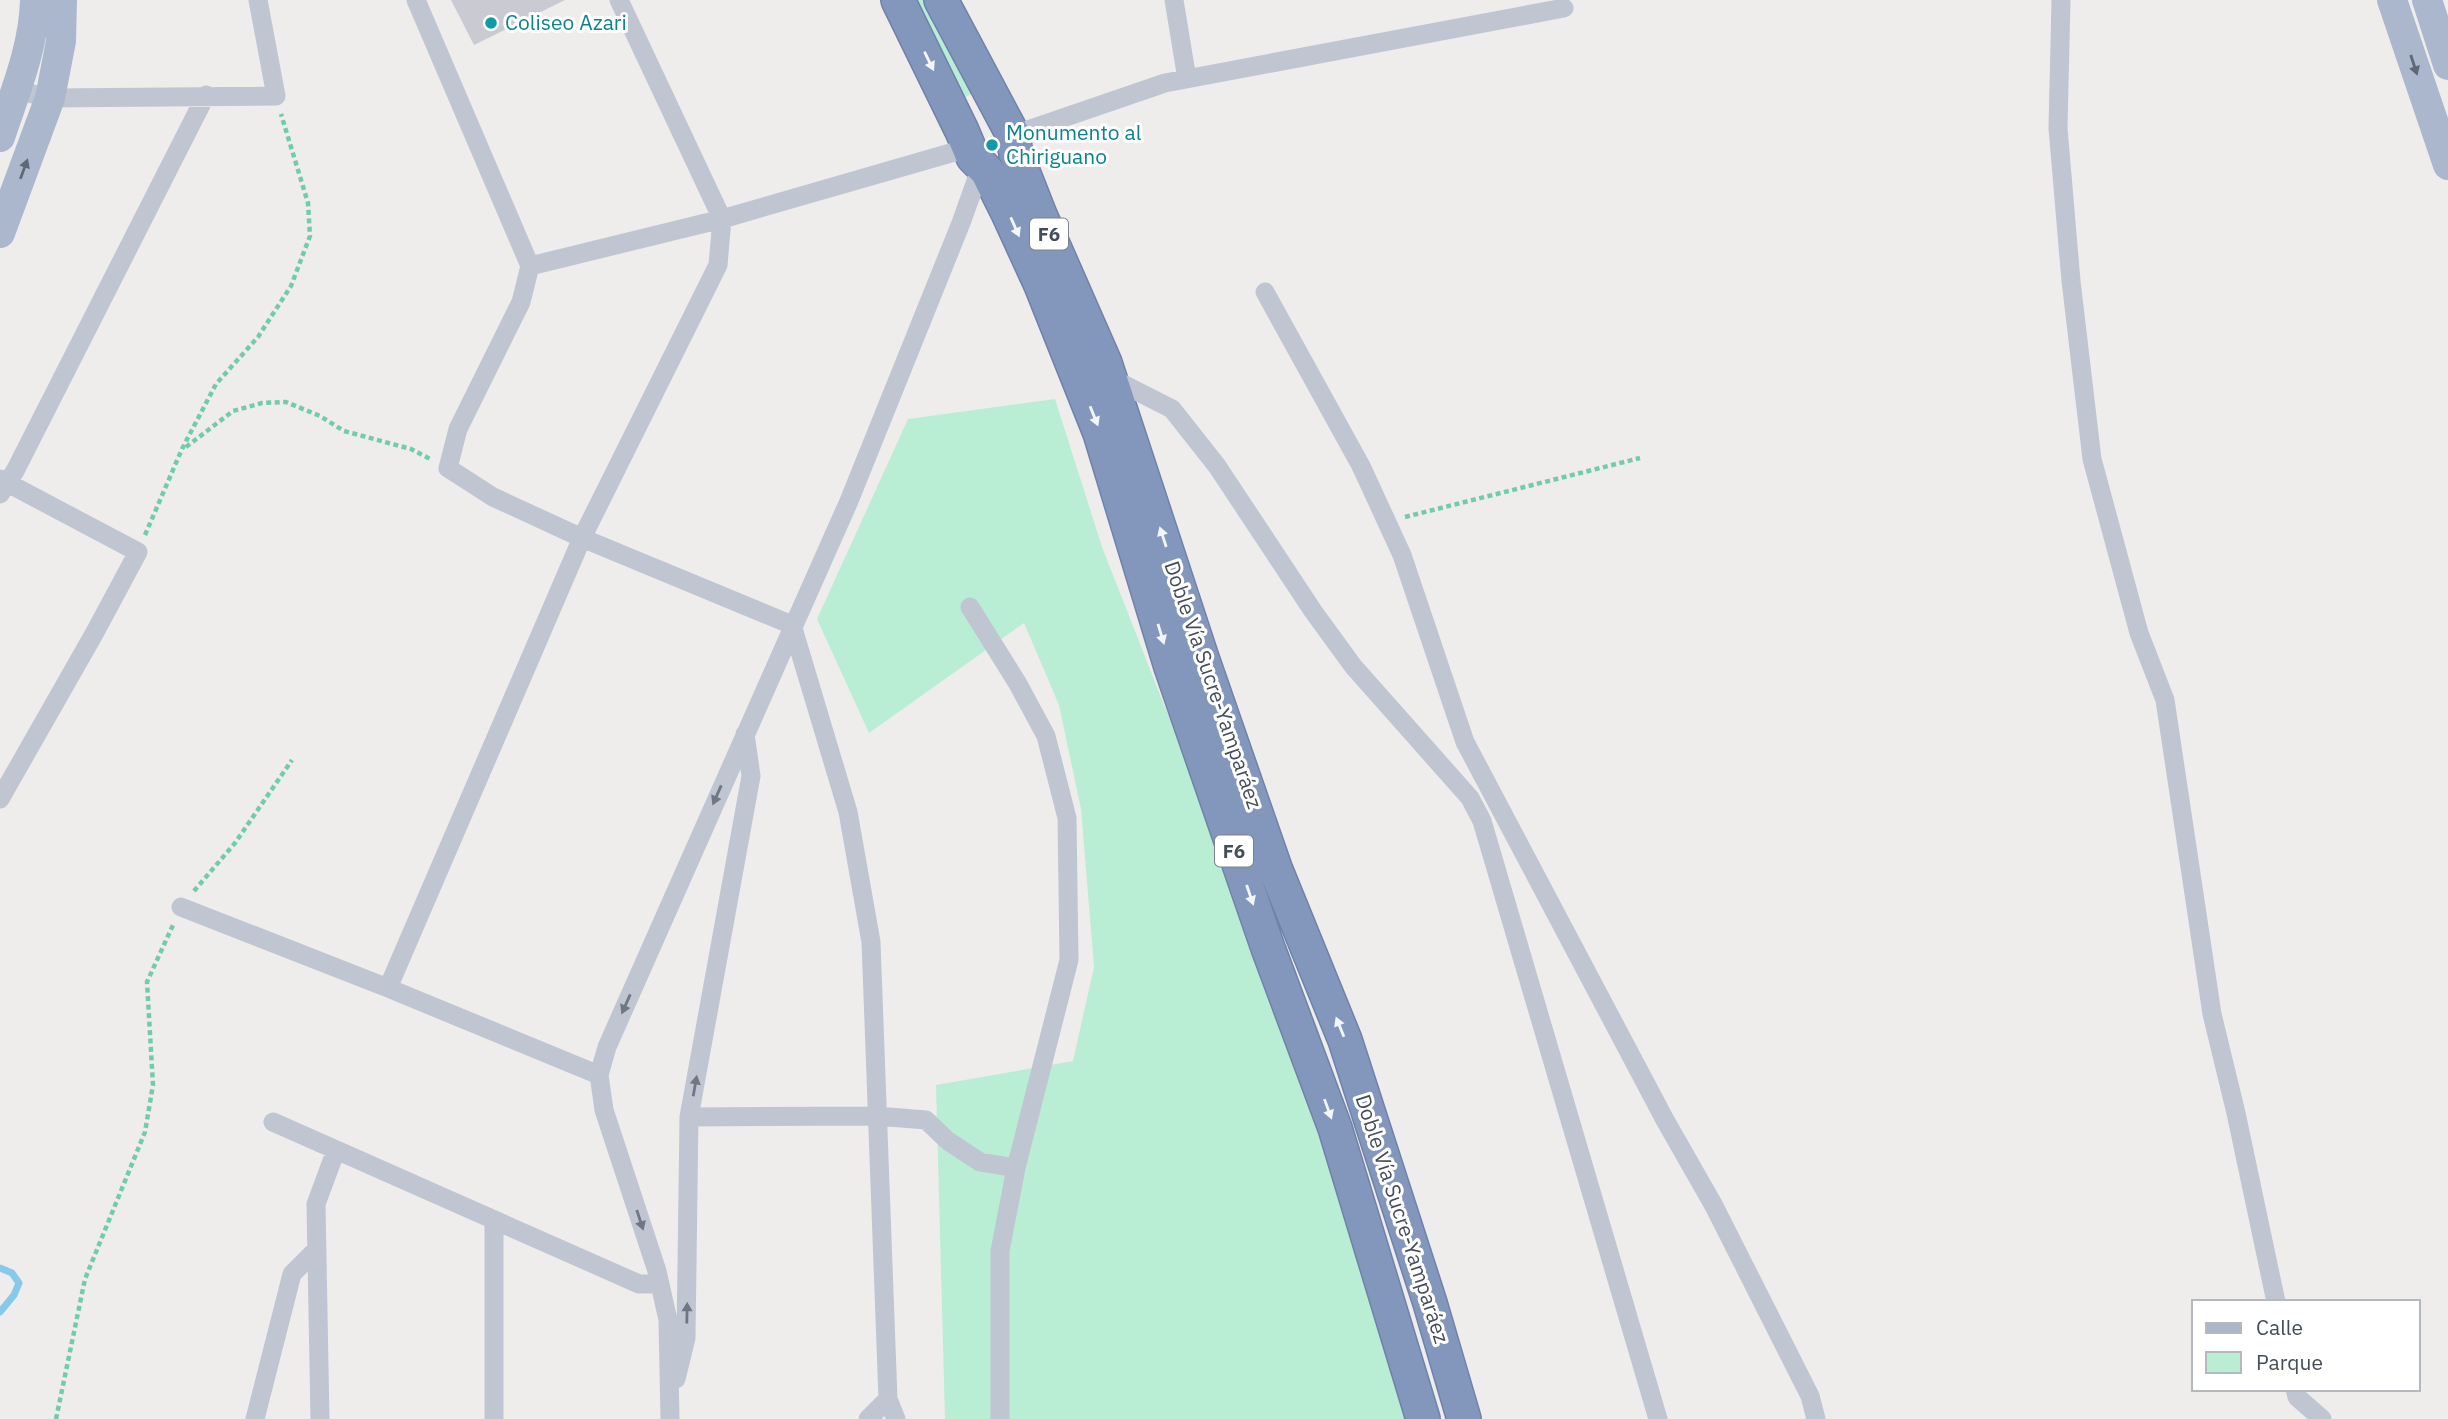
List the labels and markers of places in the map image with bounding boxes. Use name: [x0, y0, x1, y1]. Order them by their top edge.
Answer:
place label: Coliseo Azari: [505, 8, 627, 36]
marker: Coliseo Azari: [483, 15, 499, 31]
place label: Monumento al Chiriguano: [1006, 118, 1142, 170]
marker: Monumento al Chiriguano: [984, 137, 1000, 153]

